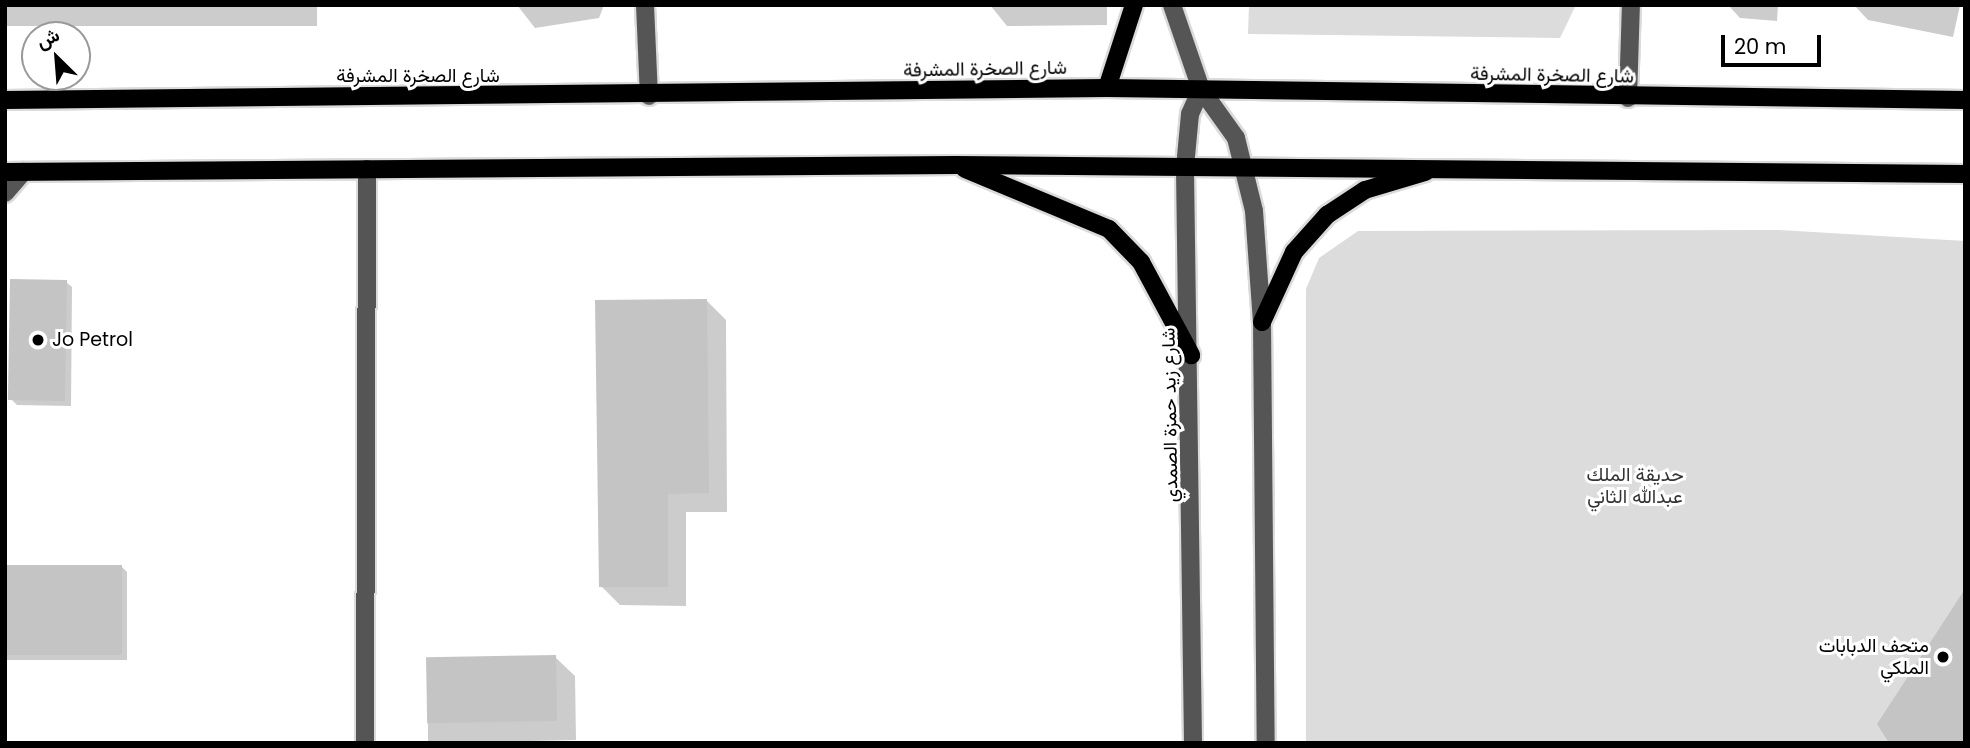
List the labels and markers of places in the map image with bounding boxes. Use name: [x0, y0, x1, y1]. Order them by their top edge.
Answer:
place label: Jo Petrol: [52, 329, 133, 351]
marker: Jo Petrol: [30, 332, 46, 348]
place label: متحف الدبابات الملكي: [1819, 635, 1929, 679]
marker: متحف الدبابات الملكي: [1935, 649, 1951, 665]

